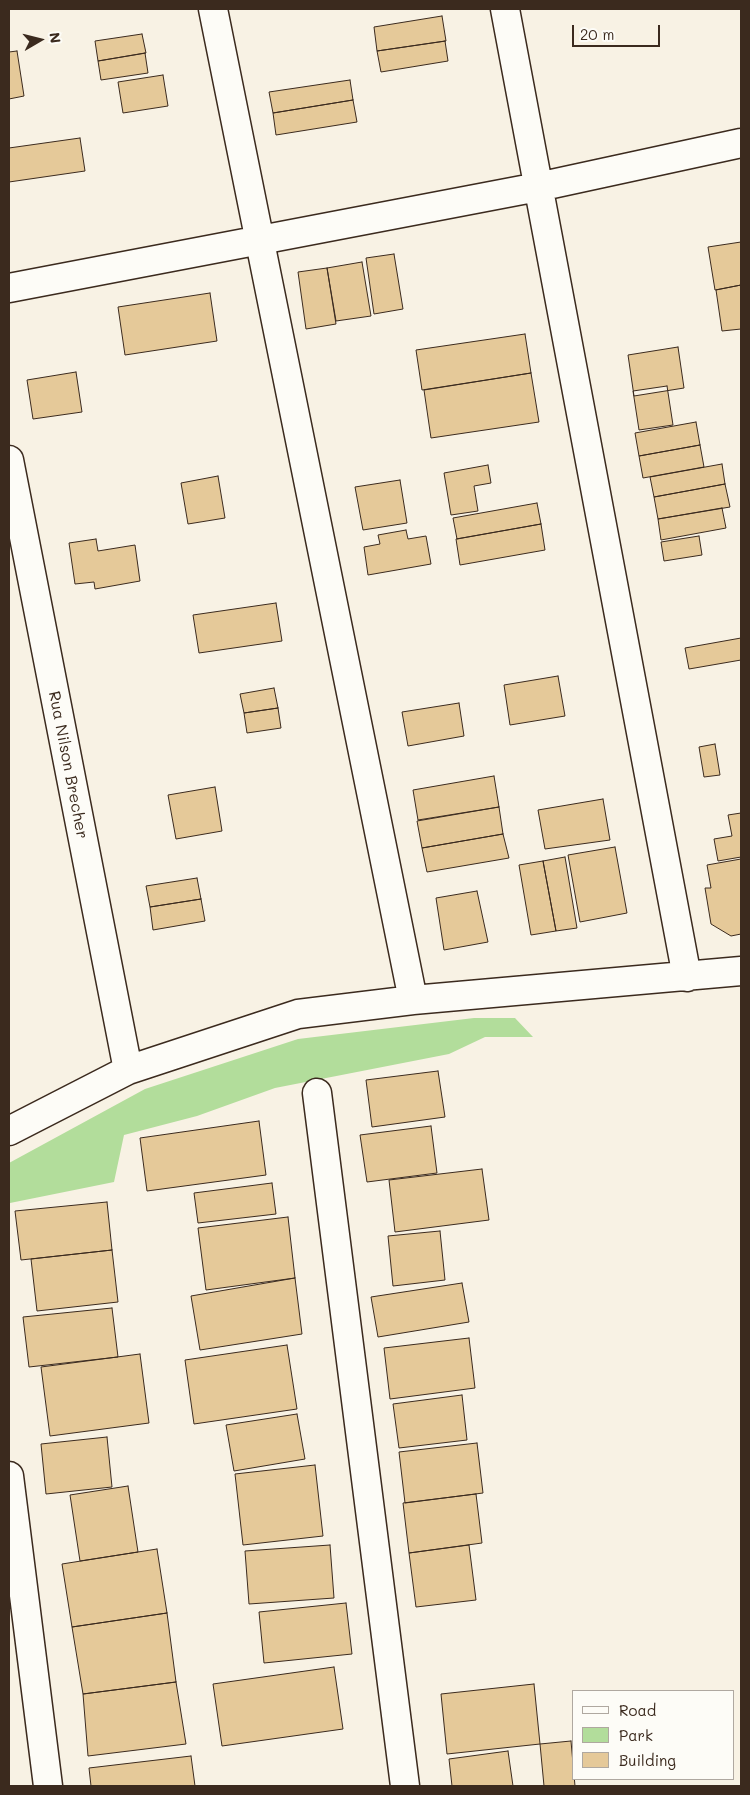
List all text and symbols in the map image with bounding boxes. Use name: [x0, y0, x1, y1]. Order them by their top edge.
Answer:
north arrow: [15, 15, 65, 65]
scale bar: [575, 15, 662, 47]
text: 20 m: [580, 24, 614, 44]
text: N: [45, 31, 65, 44]
street label: Rua Nilson Brecher: [44, 689, 92, 841]
legend: [572, 1690, 735, 1780]
text: Road: [619, 1700, 656, 1720]
text: Park: [619, 1725, 653, 1745]
text: Building: [619, 1750, 676, 1770]

